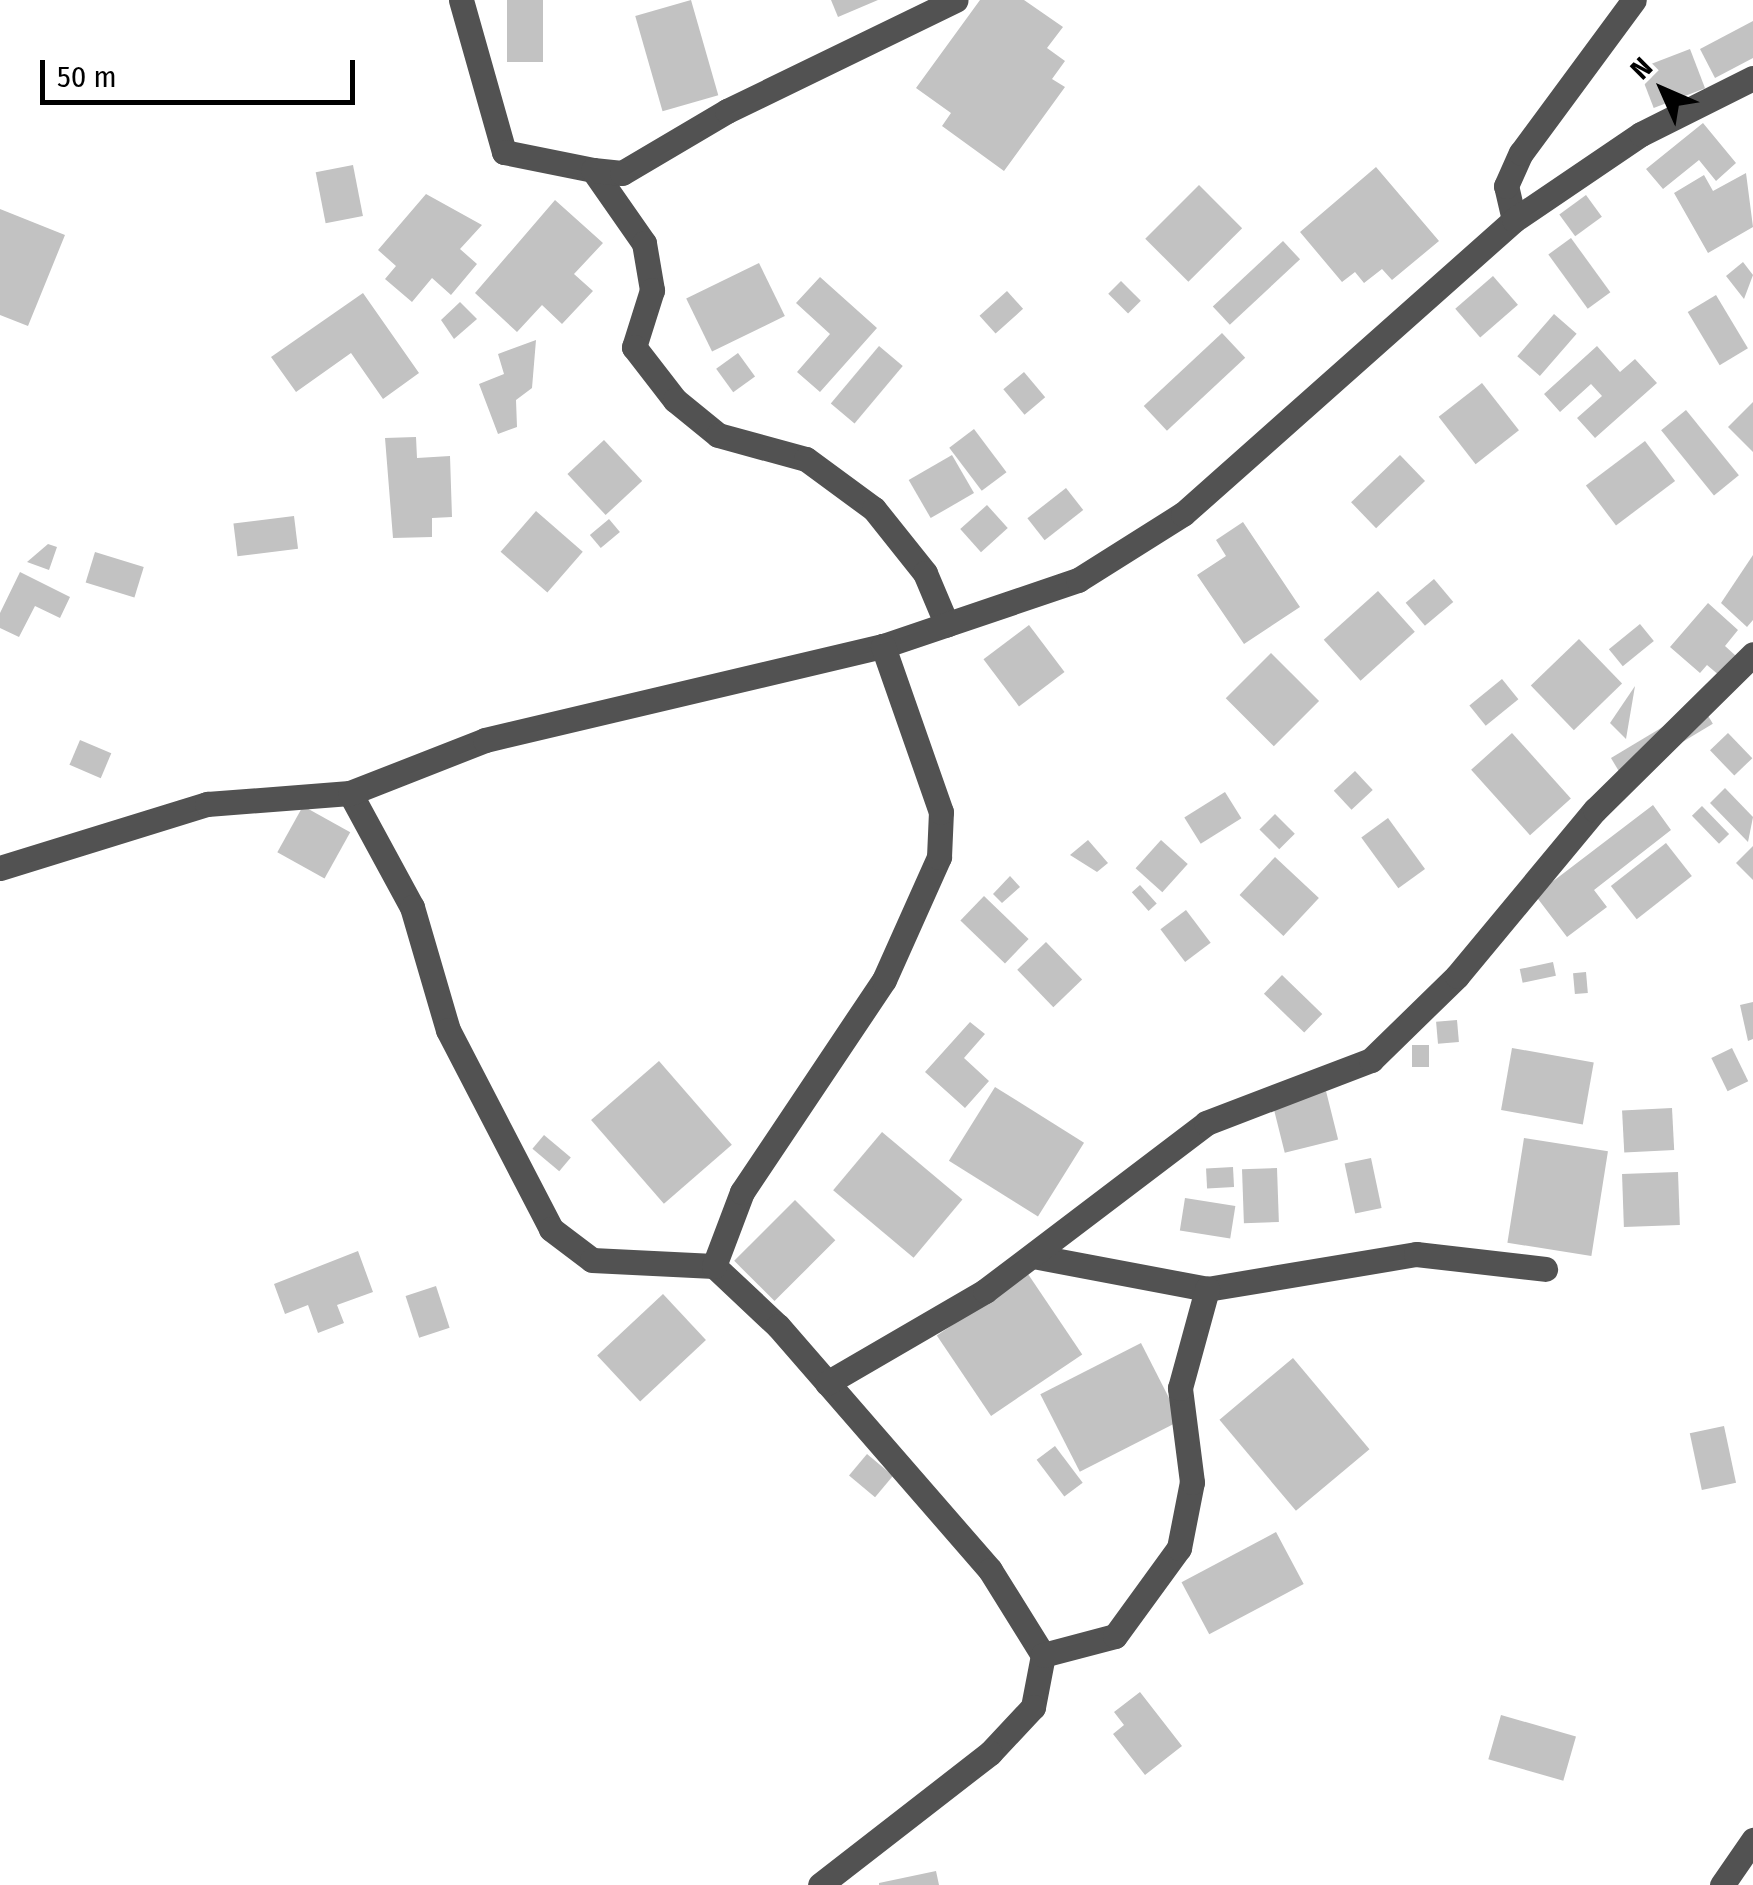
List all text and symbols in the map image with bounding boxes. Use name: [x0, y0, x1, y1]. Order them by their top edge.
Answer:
scale bar: [45, 40, 360, 102]
north arrow: [1613, 40, 1713, 140]
text: N: [1624, 51, 1659, 86]
text: 50 m: [57, 59, 117, 95]

